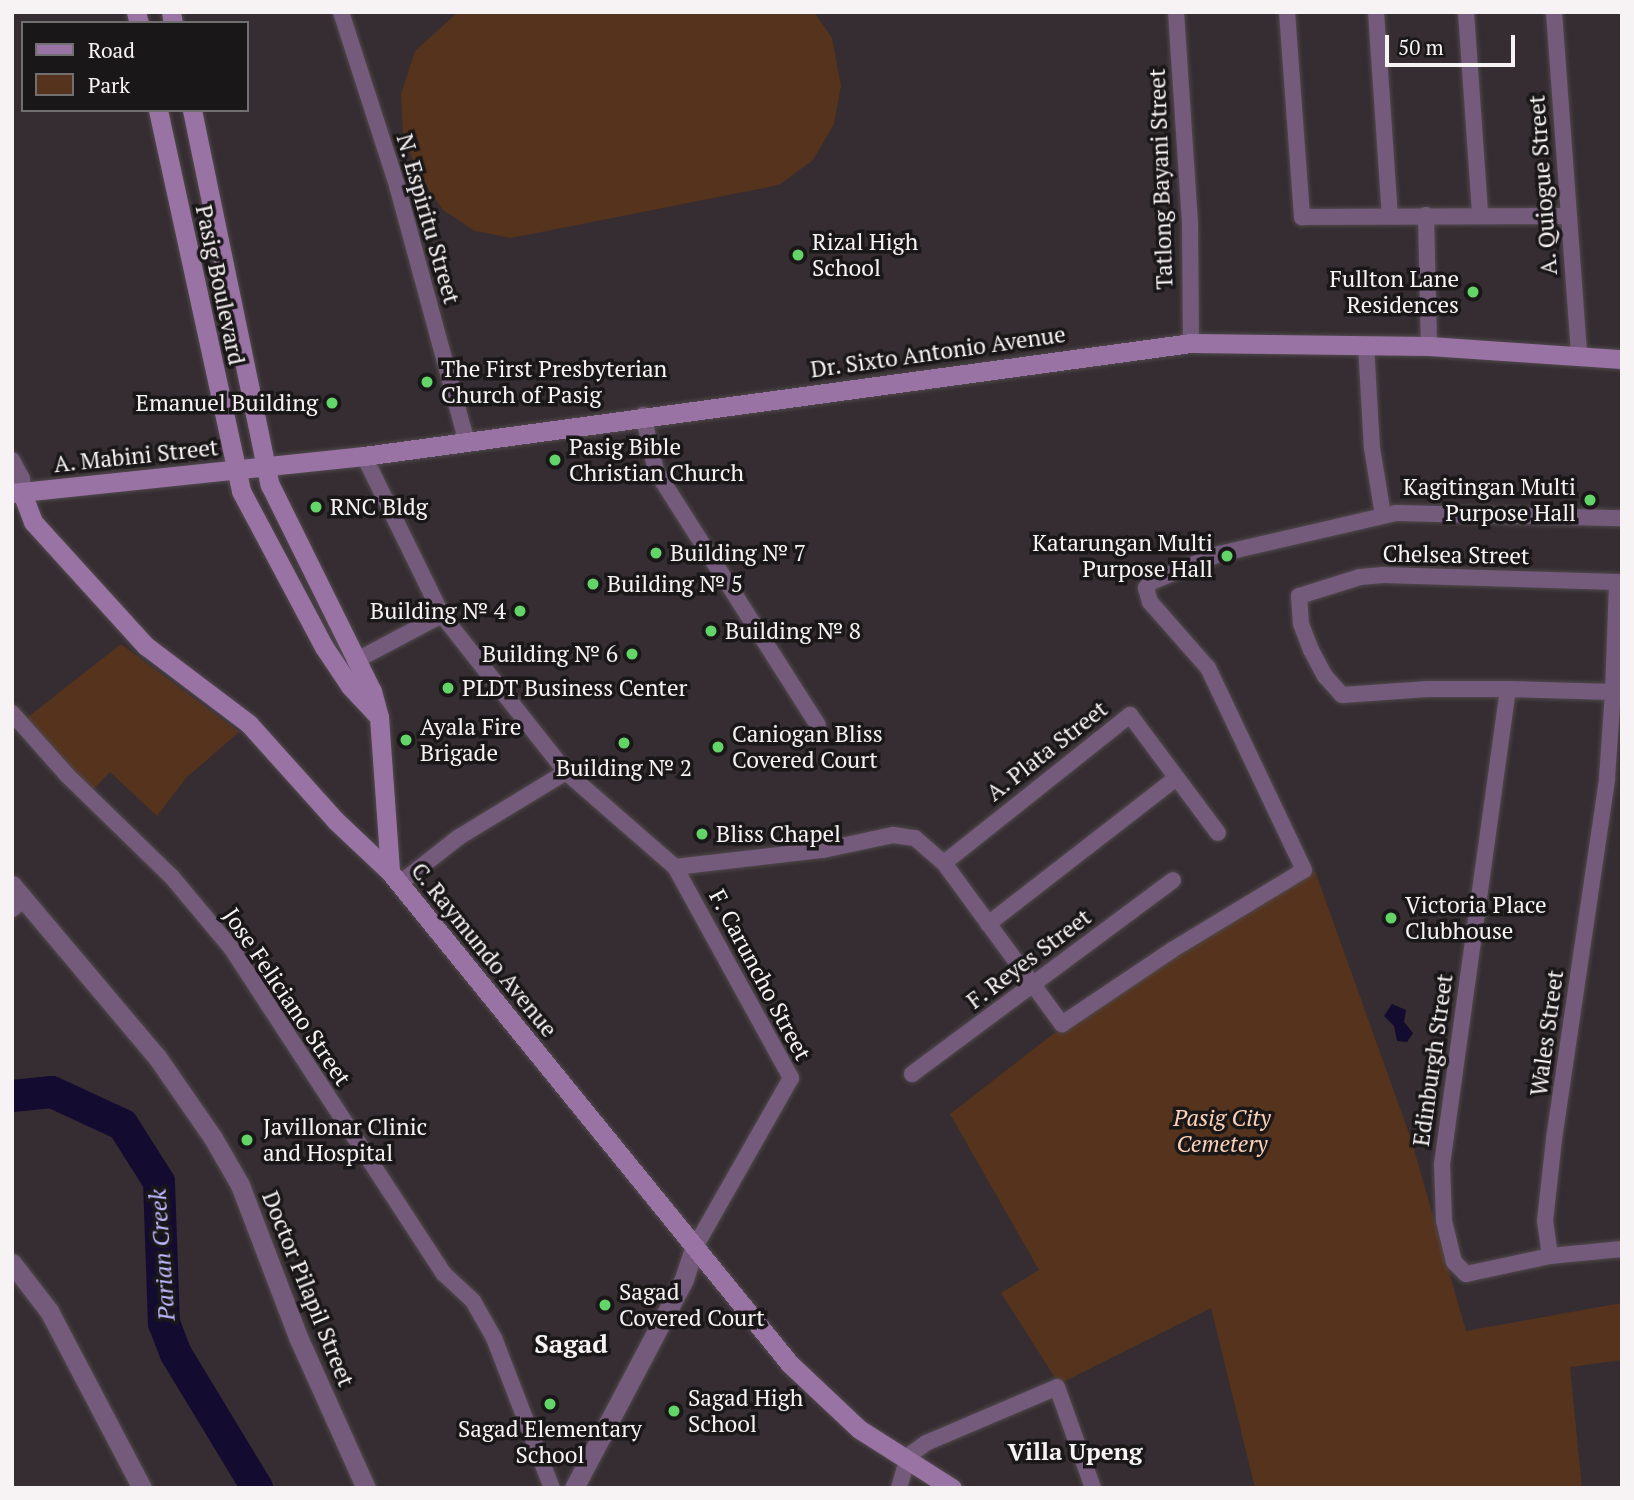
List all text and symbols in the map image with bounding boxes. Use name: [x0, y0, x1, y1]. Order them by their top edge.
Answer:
legend: [21, 21, 248, 112]
scale bar: [1389, 21, 1518, 65]
text: 50 m: [1398, 33, 1444, 61]
text: Road: [88, 36, 135, 64]
street label: Tatlong Bayani Street: [1143, 68, 1179, 290]
text: Park: [88, 71, 130, 99]
street label: A. Quiogue Street: [1523, 94, 1563, 276]
street label: N. Espiritu Street: [390, 130, 466, 308]
street label: Pasig Boulevard: [190, 202, 250, 368]
place label: Rizal High School: [812, 228, 918, 282]
marker: Rizal High School: [790, 247, 806, 263]
place label: Fullton Lane Residences: [1329, 265, 1459, 319]
marker: Fullton Lane Residences: [1465, 284, 1481, 300]
street label: Dr. Sixto Antonio Avenue: [808, 320, 1068, 384]
place label: The First Presbyterian Church of Pasig: [441, 355, 667, 409]
marker: The First Presbyterian Church of Pasig: [419, 374, 435, 390]
place label: Emanuel Building: [136, 389, 318, 417]
marker: Emanuel Building: [324, 395, 340, 411]
place label: Pasig Bible Christian Church: [569, 433, 744, 487]
street label: A. Mabini Street: [52, 434, 220, 478]
marker: Pasig Bible Christian Church: [547, 452, 563, 468]
place label: Kagitingan Multi Purpose Hall: [1403, 473, 1576, 527]
marker: Kagitingan Multi Purpose Hall: [1582, 492, 1598, 508]
place label: RNC Bldg: [330, 493, 428, 521]
marker: RNC Bldg: [308, 499, 324, 515]
place label: Katarungan Multi Purpose Hall: [1032, 529, 1213, 583]
place label: Building № 7: [670, 539, 806, 567]
street label: Chelsea Street: [1382, 540, 1530, 570]
marker: Building № 7: [648, 545, 664, 561]
marker: Katarungan Multi Purpose Hall: [1219, 548, 1235, 564]
place label: Building № 5: [607, 570, 743, 598]
marker: Building № 5: [585, 576, 601, 592]
place label: Building № 4: [370, 597, 506, 625]
marker: Building № 4: [512, 603, 528, 619]
place label: Building № 8: [725, 617, 861, 645]
marker: Building № 8: [703, 623, 719, 639]
place label: Building № 6: [482, 640, 618, 668]
marker: Building № 6: [624, 646, 640, 662]
place label: PLDT Business Center: [462, 674, 687, 702]
marker: PLDT Business Center: [440, 680, 456, 696]
street label: A. Plata Street: [981, 695, 1113, 807]
place label: Ayala Fire Brigade: [420, 713, 521, 767]
place label: Caniogan Bliss Covered Court: [732, 720, 883, 774]
marker: Ayala Fire Brigade: [398, 732, 414, 748]
marker: Building № 2: [616, 735, 632, 751]
marker: Caniogan Bliss Covered Court: [710, 739, 726, 755]
place label: Building № 2: [556, 754, 692, 782]
place label: Bliss Chapel: [716, 820, 841, 848]
marker: Bliss Chapel: [694, 826, 710, 842]
street label: C. Raymundo Avenue: [405, 857, 563, 1043]
street label: F. Caruncho Street: [703, 884, 817, 1066]
place label: Victoria Place Clubhouse: [1405, 891, 1547, 945]
street label: Jose Feliciano Street: [217, 903, 357, 1091]
street label: F. Reyes Street: [961, 903, 1097, 1015]
marker: Victoria Place Clubhouse: [1383, 910, 1399, 926]
street label: Wales Street: [1524, 968, 1570, 1098]
street label: Edinburgh Street: [1407, 972, 1459, 1148]
park label: Pasig City Cemetery: [1173, 1104, 1271, 1158]
place label: Javillonar Clinic and Hospital: [263, 1113, 427, 1167]
marker: Javillonar Clinic and Hospital: [237, 1130, 257, 1150]
street label: Doctor Pilapil Street: [256, 1187, 360, 1391]
water label: Parian Creek: [143, 1188, 181, 1322]
place label: Sagad Covered Court: [619, 1278, 765, 1332]
marker: Sagad Covered Court: [597, 1297, 613, 1313]
district label: Sagad: [534, 1328, 608, 1360]
place label: Sagad High School: [688, 1384, 803, 1438]
marker: Sagad Elementary School: [542, 1396, 558, 1412]
marker: Sagad High School: [666, 1403, 682, 1419]
place label: Sagad Elementary School: [458, 1415, 642, 1469]
district label: Villa Upeng: [1007, 1438, 1143, 1466]

